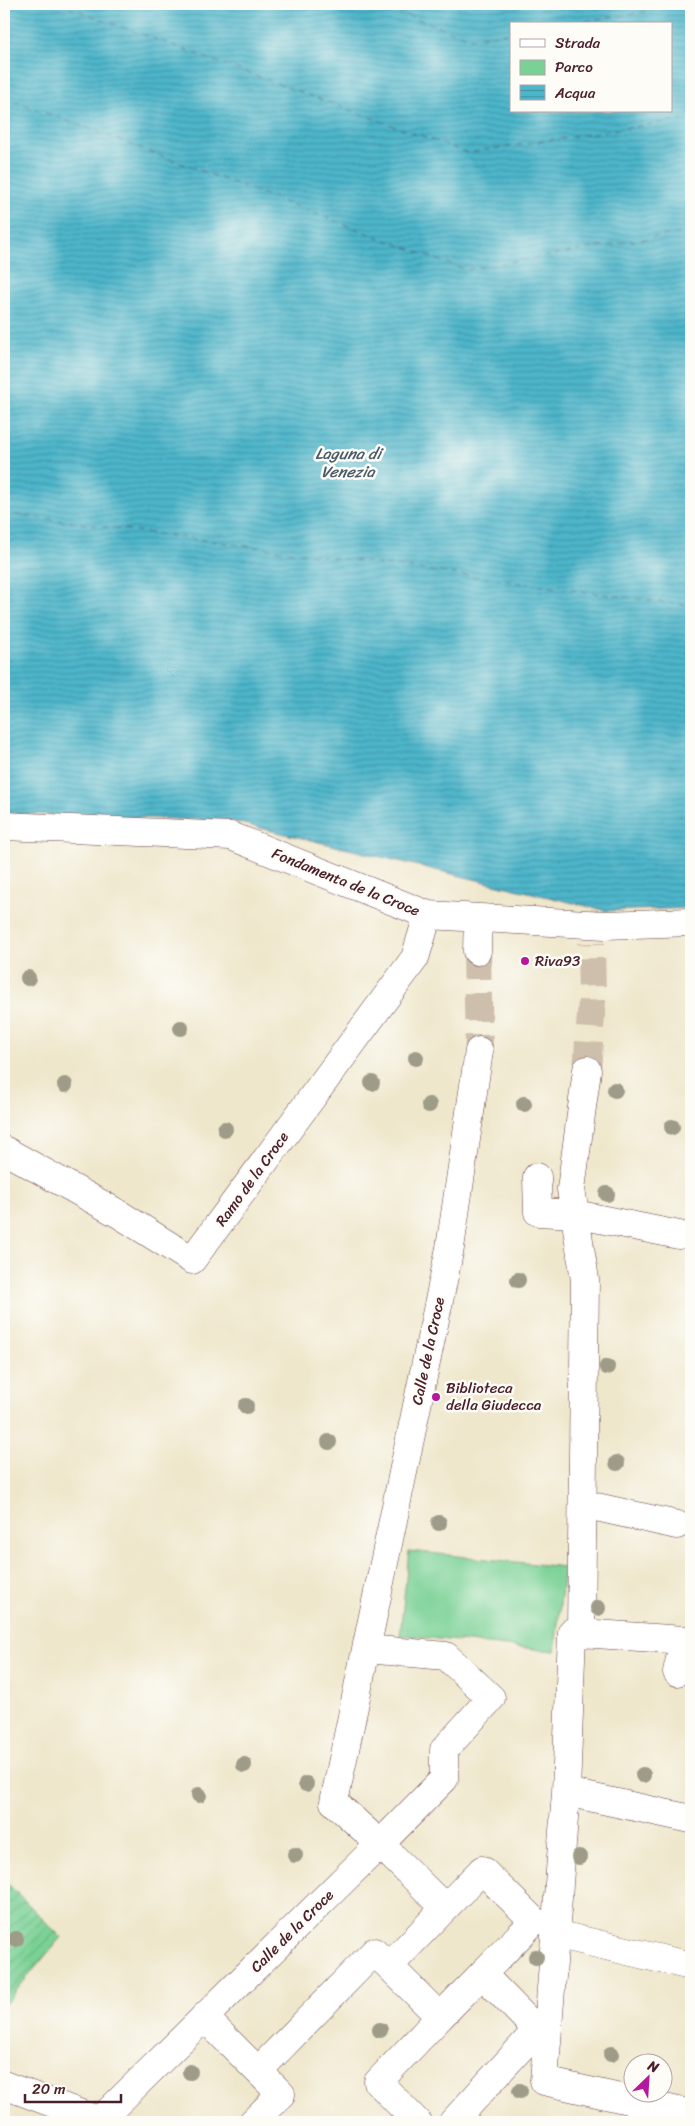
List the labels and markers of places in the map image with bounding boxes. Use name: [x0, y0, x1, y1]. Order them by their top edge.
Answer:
place label: Riva93: [535, 948, 580, 974]
marker: Riva93: [519, 955, 531, 967]
place label: Biblioteca della Giudecca: [446, 1375, 542, 1418]
marker: Biblioteca della Giudecca: [430, 1391, 442, 1403]

